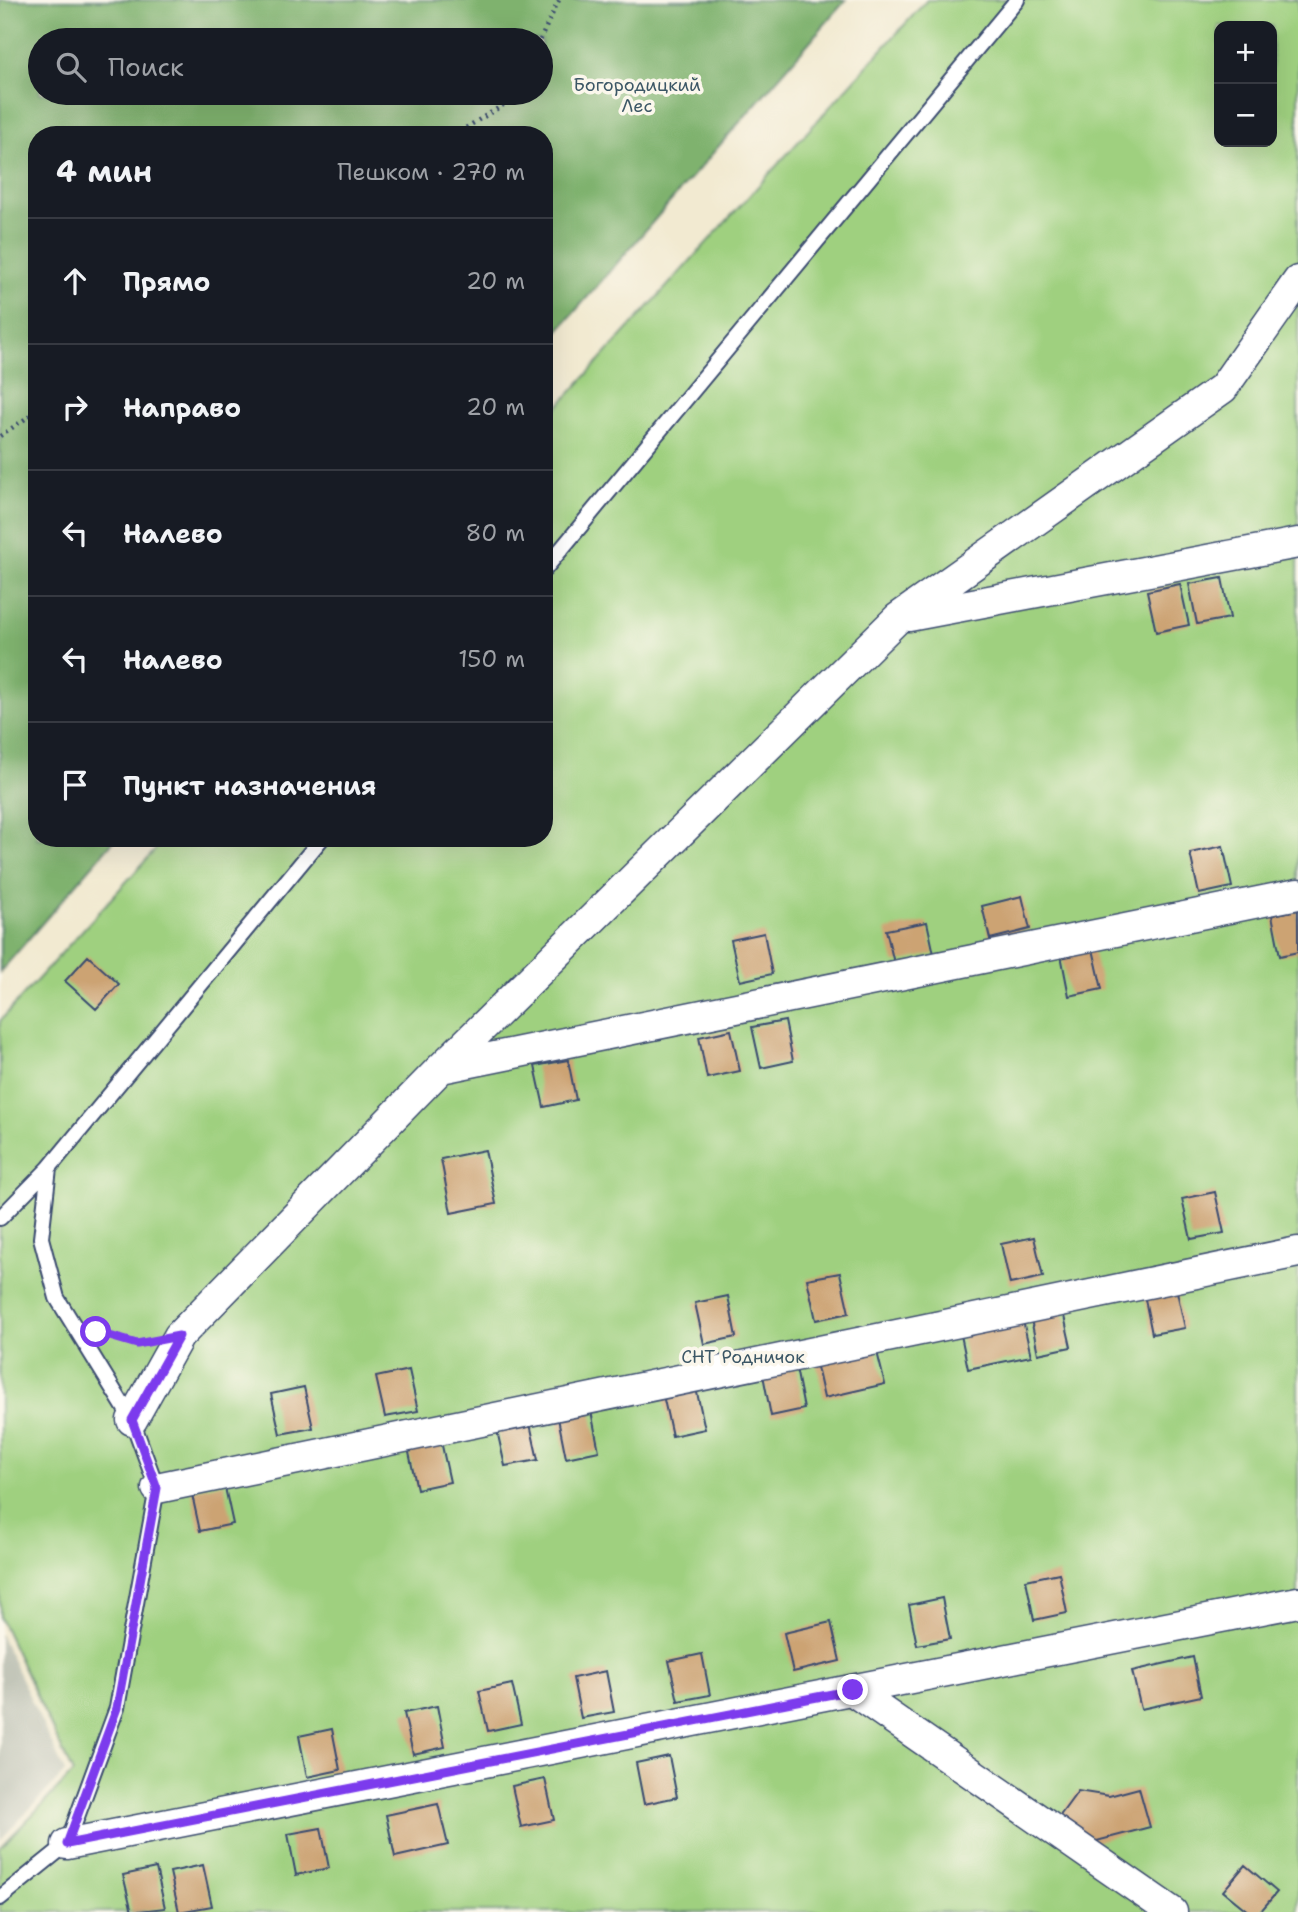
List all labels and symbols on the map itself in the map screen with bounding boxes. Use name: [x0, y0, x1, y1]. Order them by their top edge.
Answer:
park label: Богородицкий Лес: [573, 73, 701, 118]
route start: [80, 1316, 111, 1347]
park label: СНТ Родничок: [681, 1345, 805, 1369]
route end: [837, 1674, 868, 1705]

